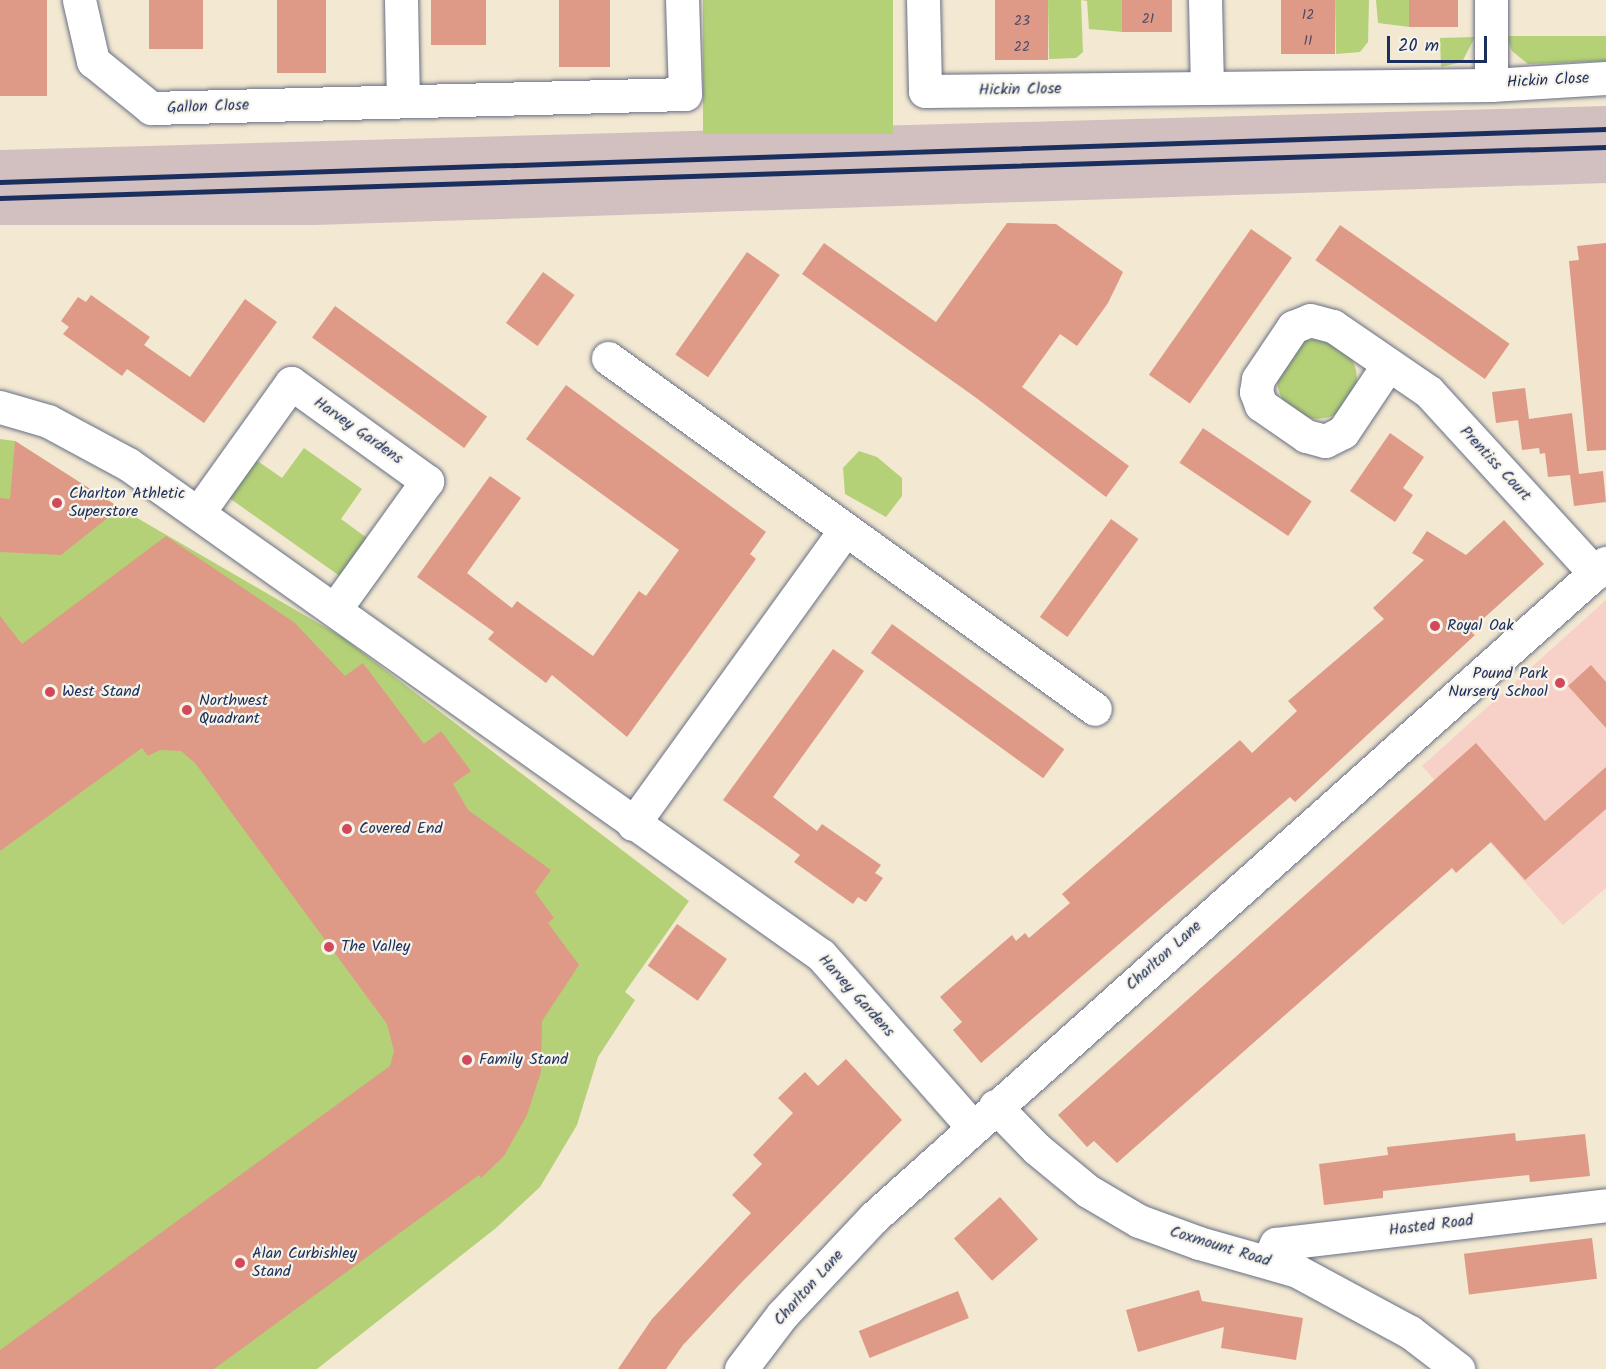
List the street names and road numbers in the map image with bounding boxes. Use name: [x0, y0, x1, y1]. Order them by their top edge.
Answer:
street label: Hickin Close: [1506, 69, 1590, 93]
street label: Hickin Close: [979, 80, 1061, 100]
street label: Gallon Close: [167, 96, 249, 118]
street label: Harvey Gardens: [310, 393, 406, 469]
street label: Prentiss Court: [1455, 422, 1535, 506]
street label: Charlton Lane: [1122, 917, 1206, 995]
street label: Harvey Gardens: [814, 951, 898, 1041]
street label: Hasted Road: [1388, 1211, 1474, 1241]
street label: Coxmount Road: [1167, 1223, 1273, 1271]
street label: Charlton Lane: [770, 1246, 848, 1330]

